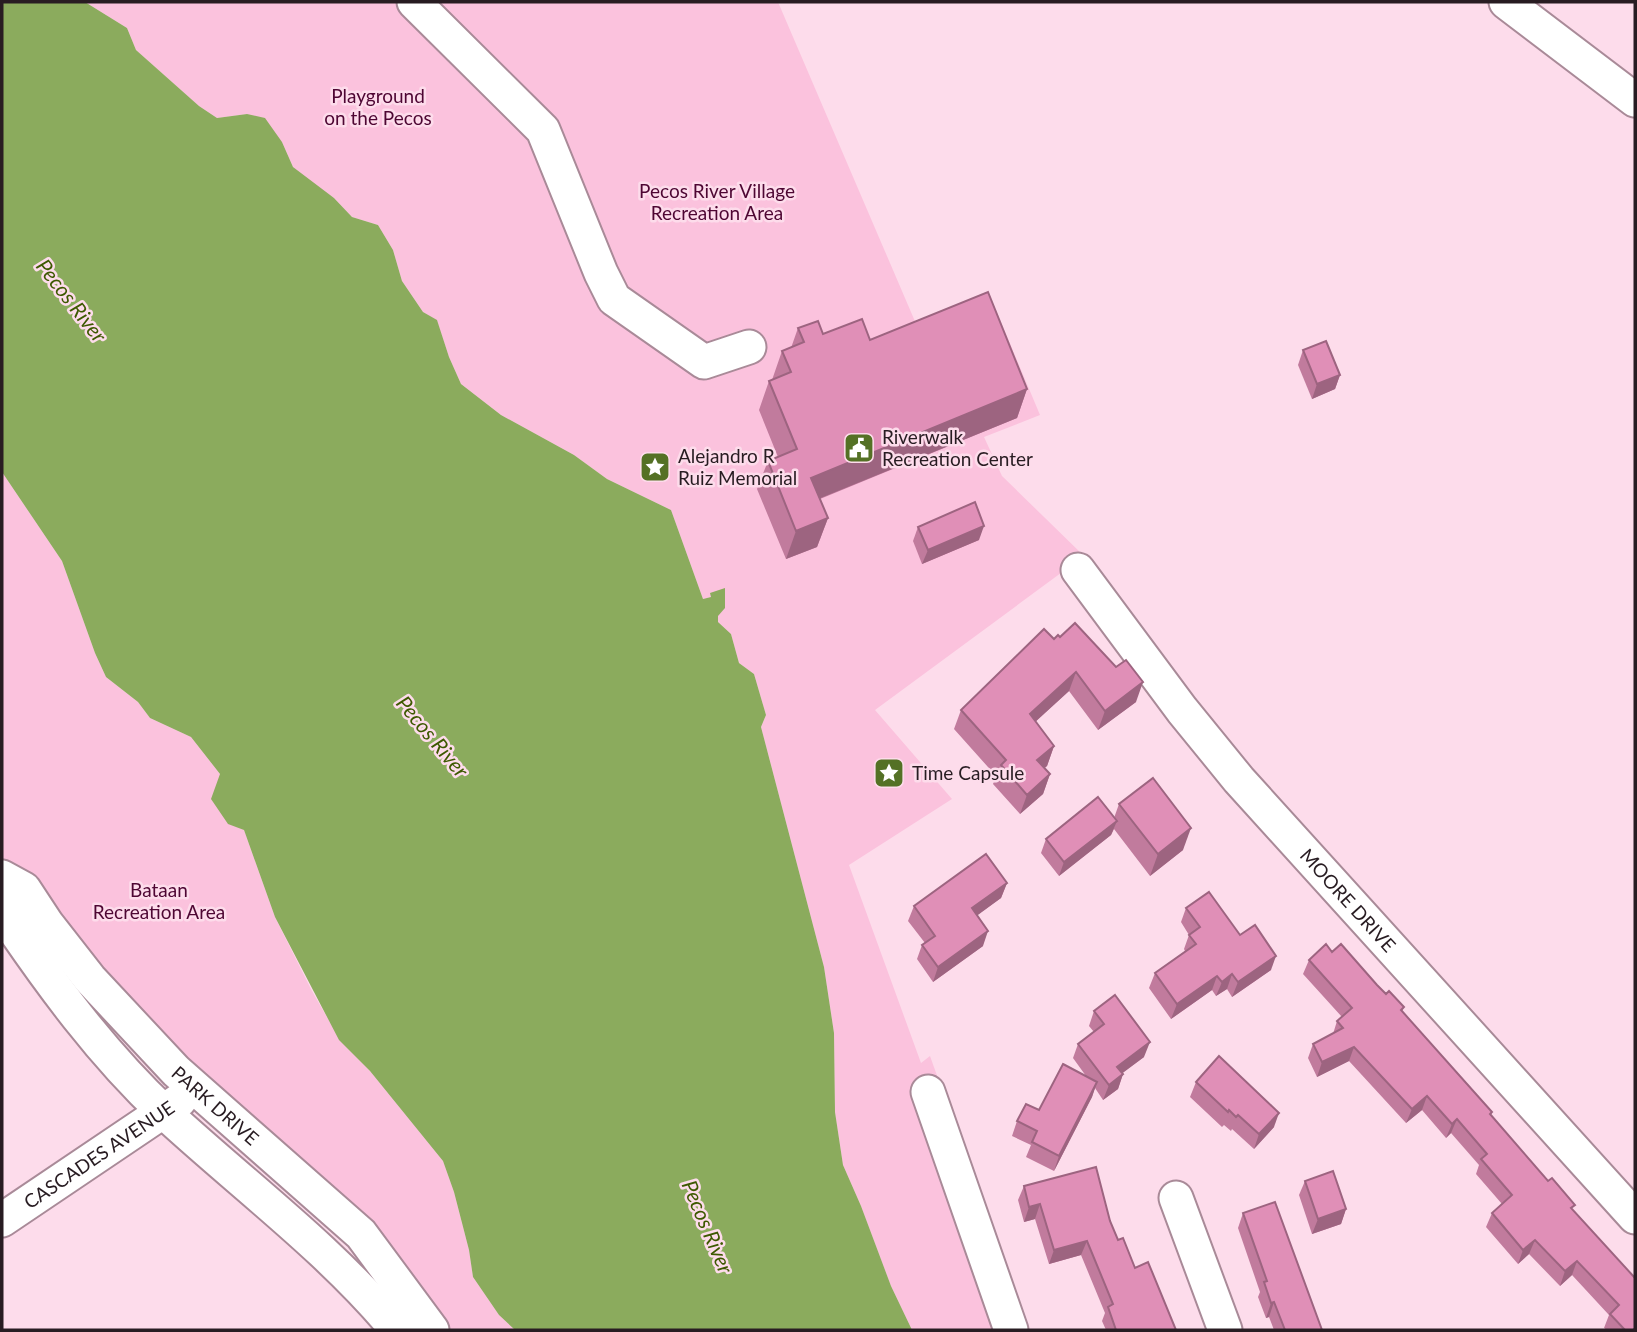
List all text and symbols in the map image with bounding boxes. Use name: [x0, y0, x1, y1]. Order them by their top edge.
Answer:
park label: Playground on the Pecos: [324, 84, 432, 129]
park label: Pecos River Village Recreation Area: [639, 179, 795, 224]
water label: Pecos River: [32, 253, 113, 347]
place label: Riverwalk Recreation Center: [882, 425, 1033, 470]
public building icon: Riverwalk Recreation Center: [842, 431, 876, 465]
place label: Alejandro R Ruiz Memorial: [678, 444, 797, 489]
place icon: Alejandro R Ruiz Memorial: [638, 450, 672, 484]
water label: Pecos River: [392, 690, 475, 783]
place icon: Time Capsule: [872, 756, 906, 790]
place label: Time Capsule: [912, 761, 1024, 784]
street label: MOORE DRIVE: [1296, 844, 1401, 956]
park label: Bataan Recreation Area: [93, 878, 225, 923]
street label: PARK DRIVE: [167, 1061, 264, 1150]
street label: CASCADES AVENUE: [19, 1095, 178, 1213]
water label: Pecos River: [678, 1176, 740, 1278]

